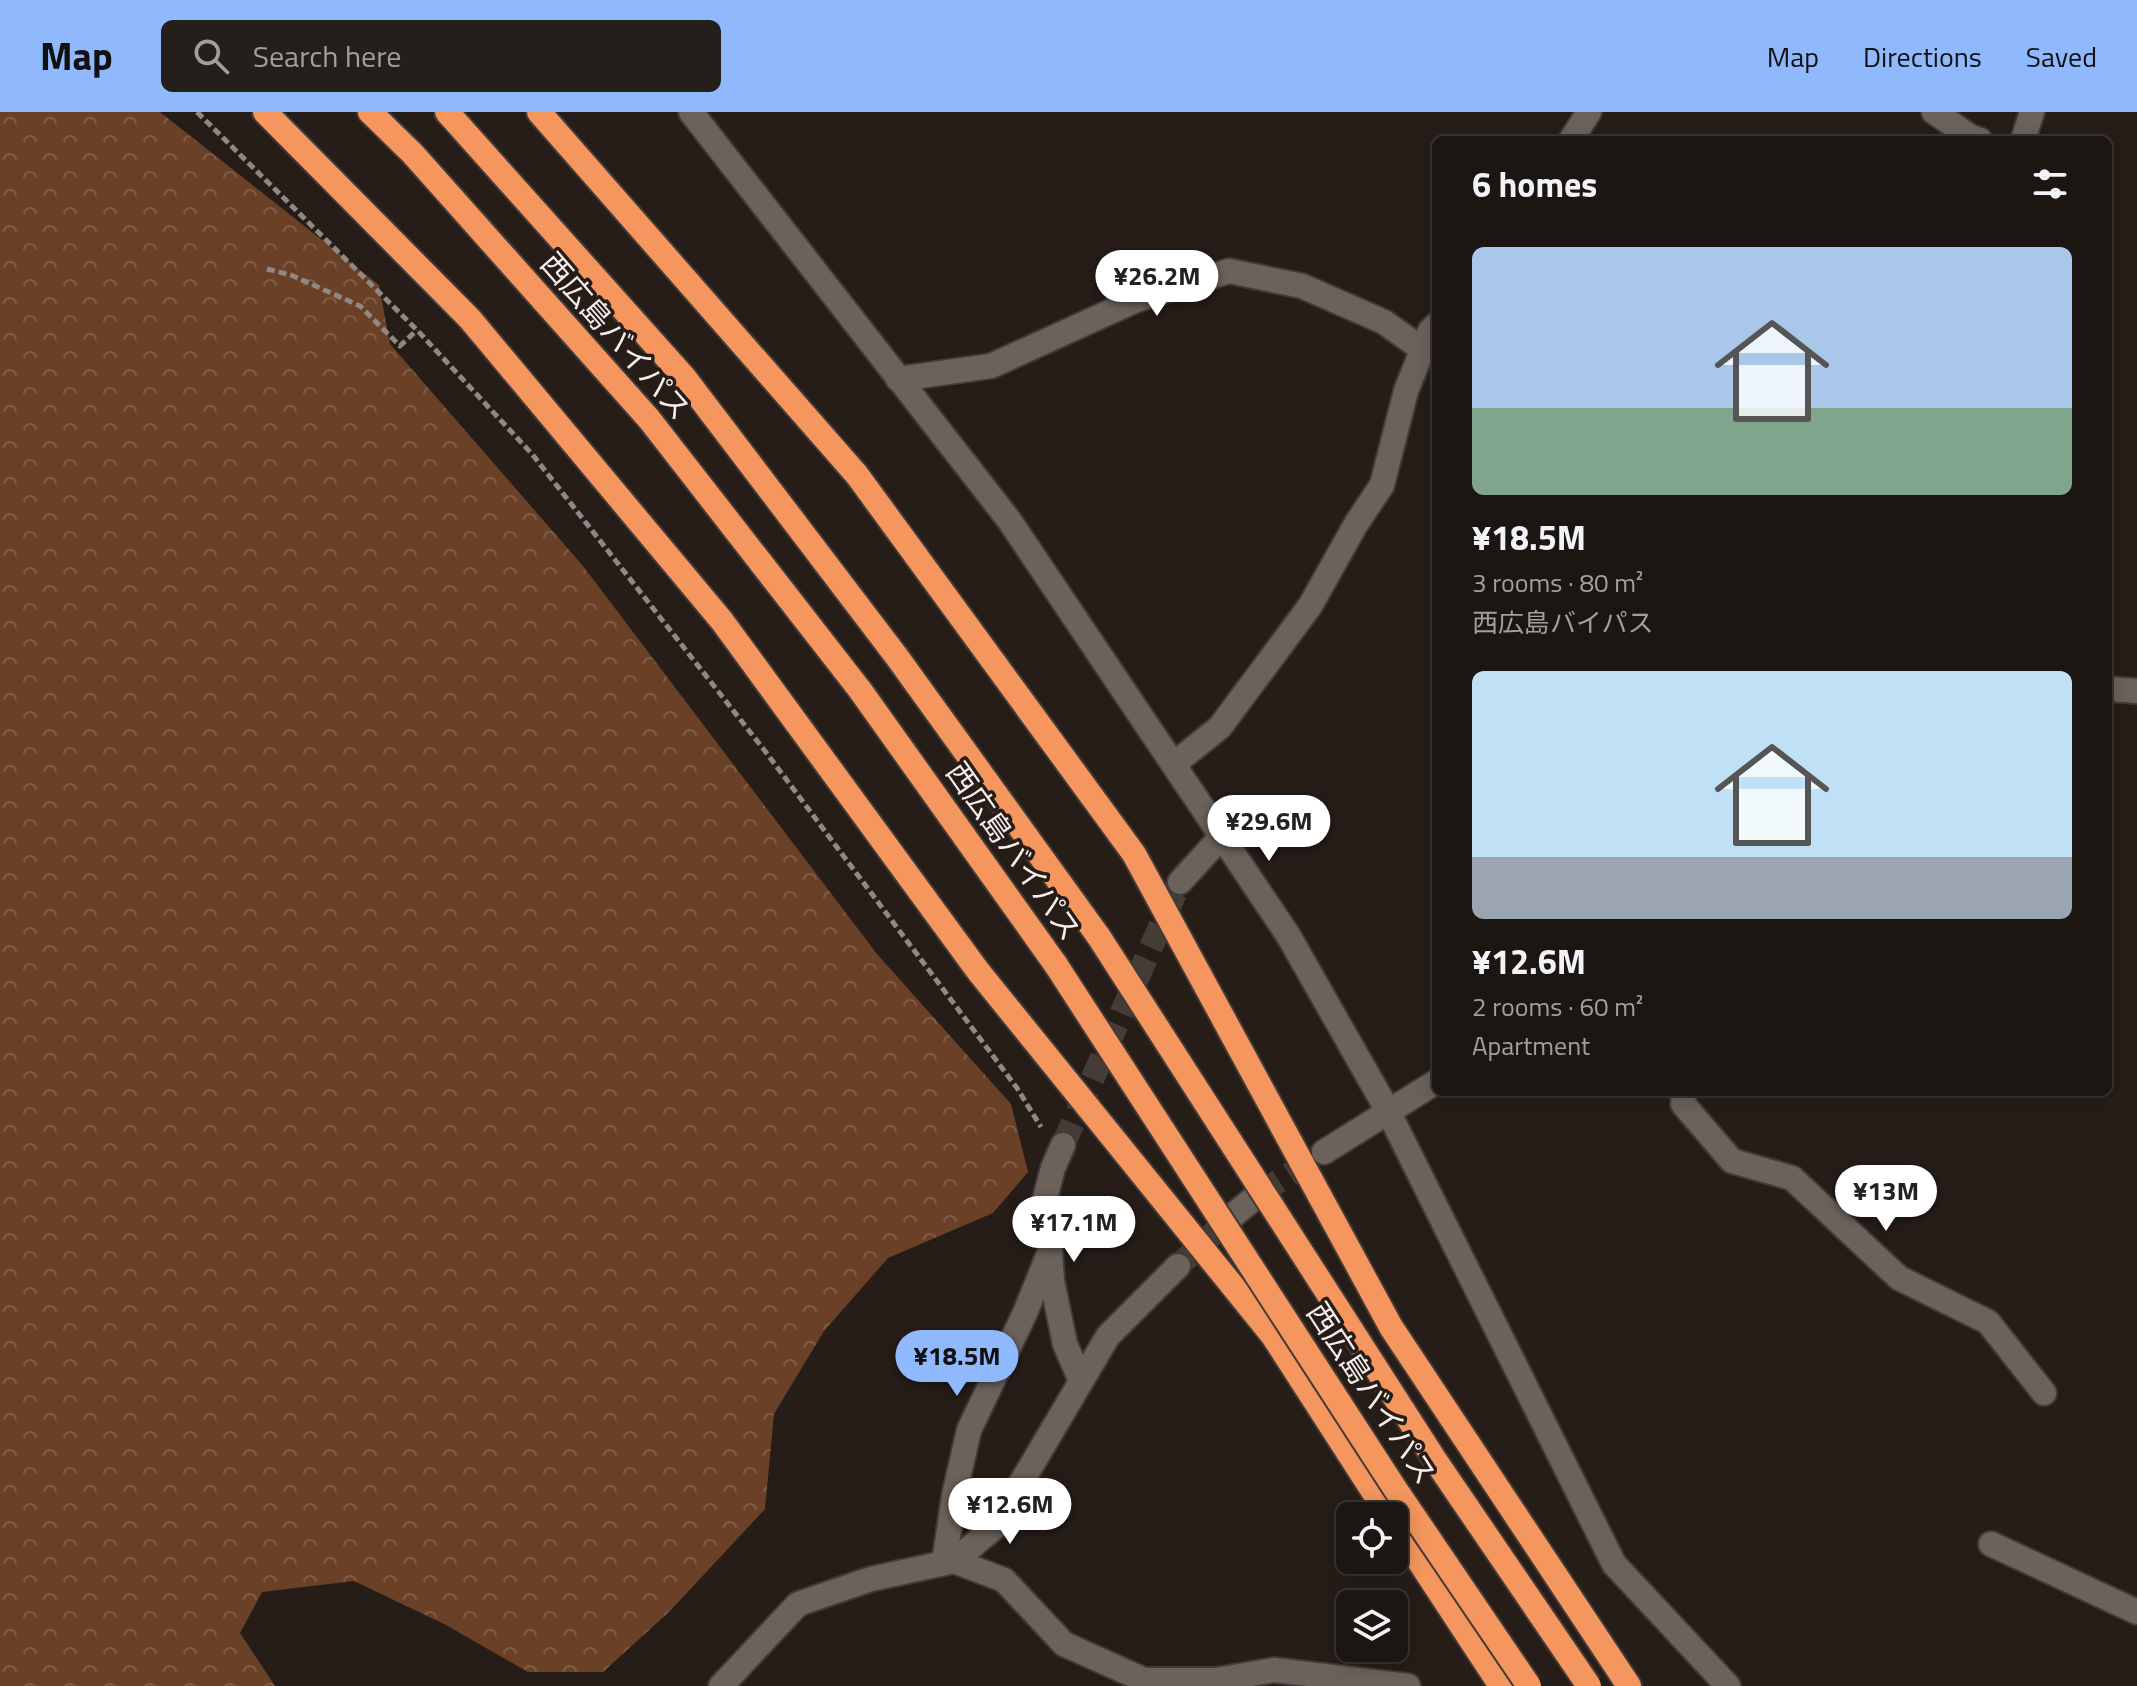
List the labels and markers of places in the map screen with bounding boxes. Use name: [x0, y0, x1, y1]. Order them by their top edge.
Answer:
pin: ¥26.2M: [1092, 250, 1222, 318]
pin: ¥29.6M: [1204, 795, 1334, 863]
pin: ¥13M: [1839, 1165, 1933, 1233]
pin: ¥17.1M: [1009, 1196, 1139, 1264]
pin: ¥18.5M: [892, 1330, 1022, 1398]
pin: ¥12.6M: [945, 1478, 1075, 1546]

